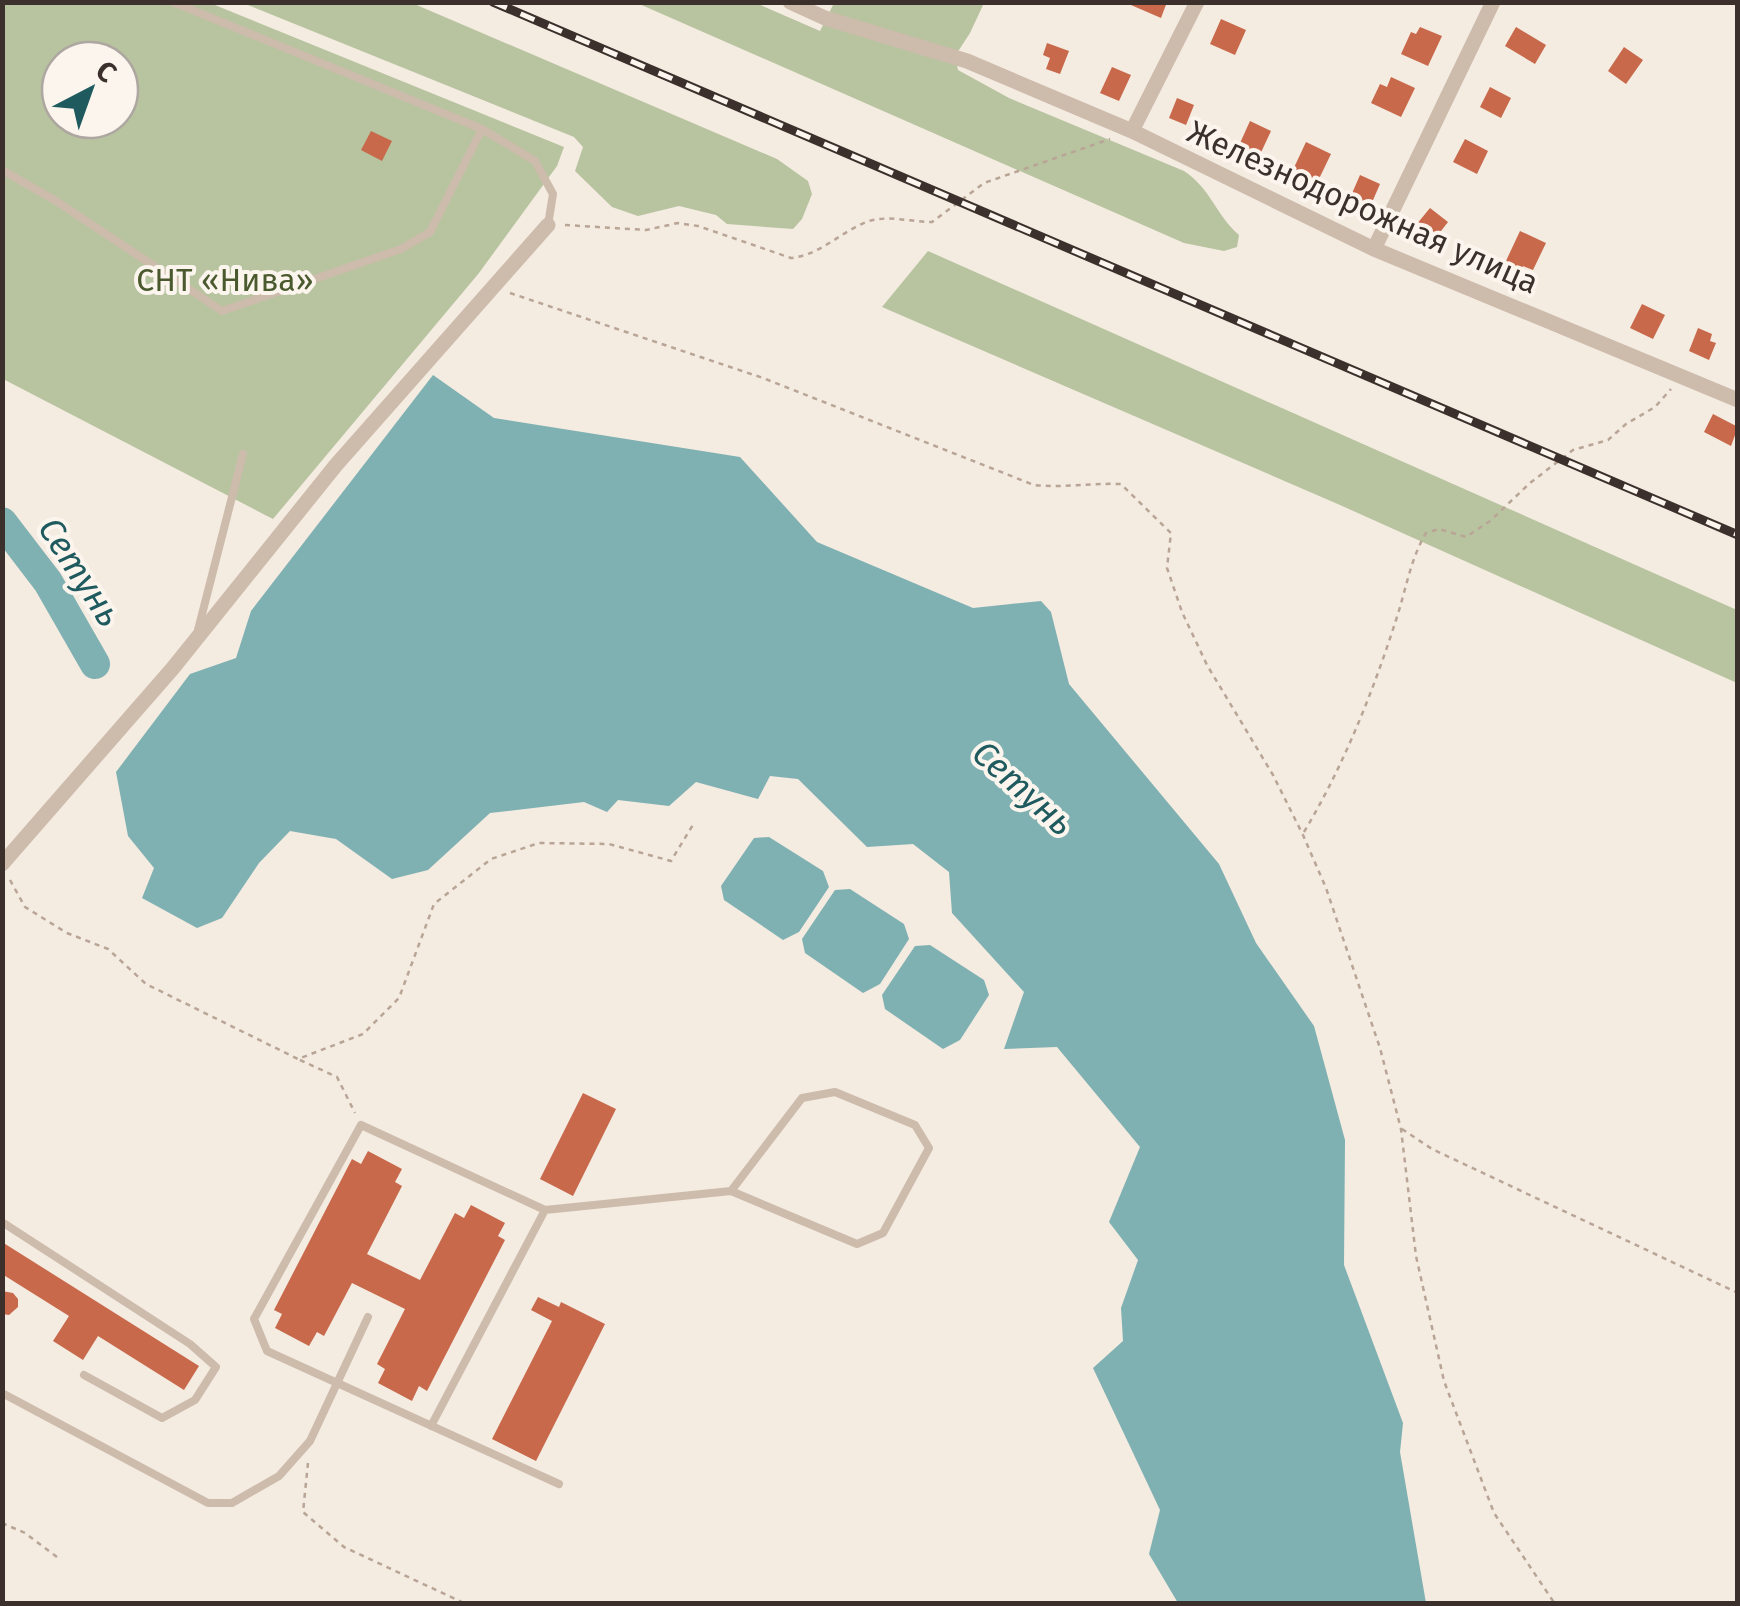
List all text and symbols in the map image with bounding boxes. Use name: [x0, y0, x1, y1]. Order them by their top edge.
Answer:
north arrow: [40, 40, 140, 140]
text: С: [89, 54, 123, 89]
street label: Железнодорожная улица: [1182, 112, 1544, 302]
park label: СНТ «Нива»: [136, 261, 314, 299]
water label: Сетунь: [29, 510, 131, 634]
water label: Сетунь: [964, 732, 1082, 844]

